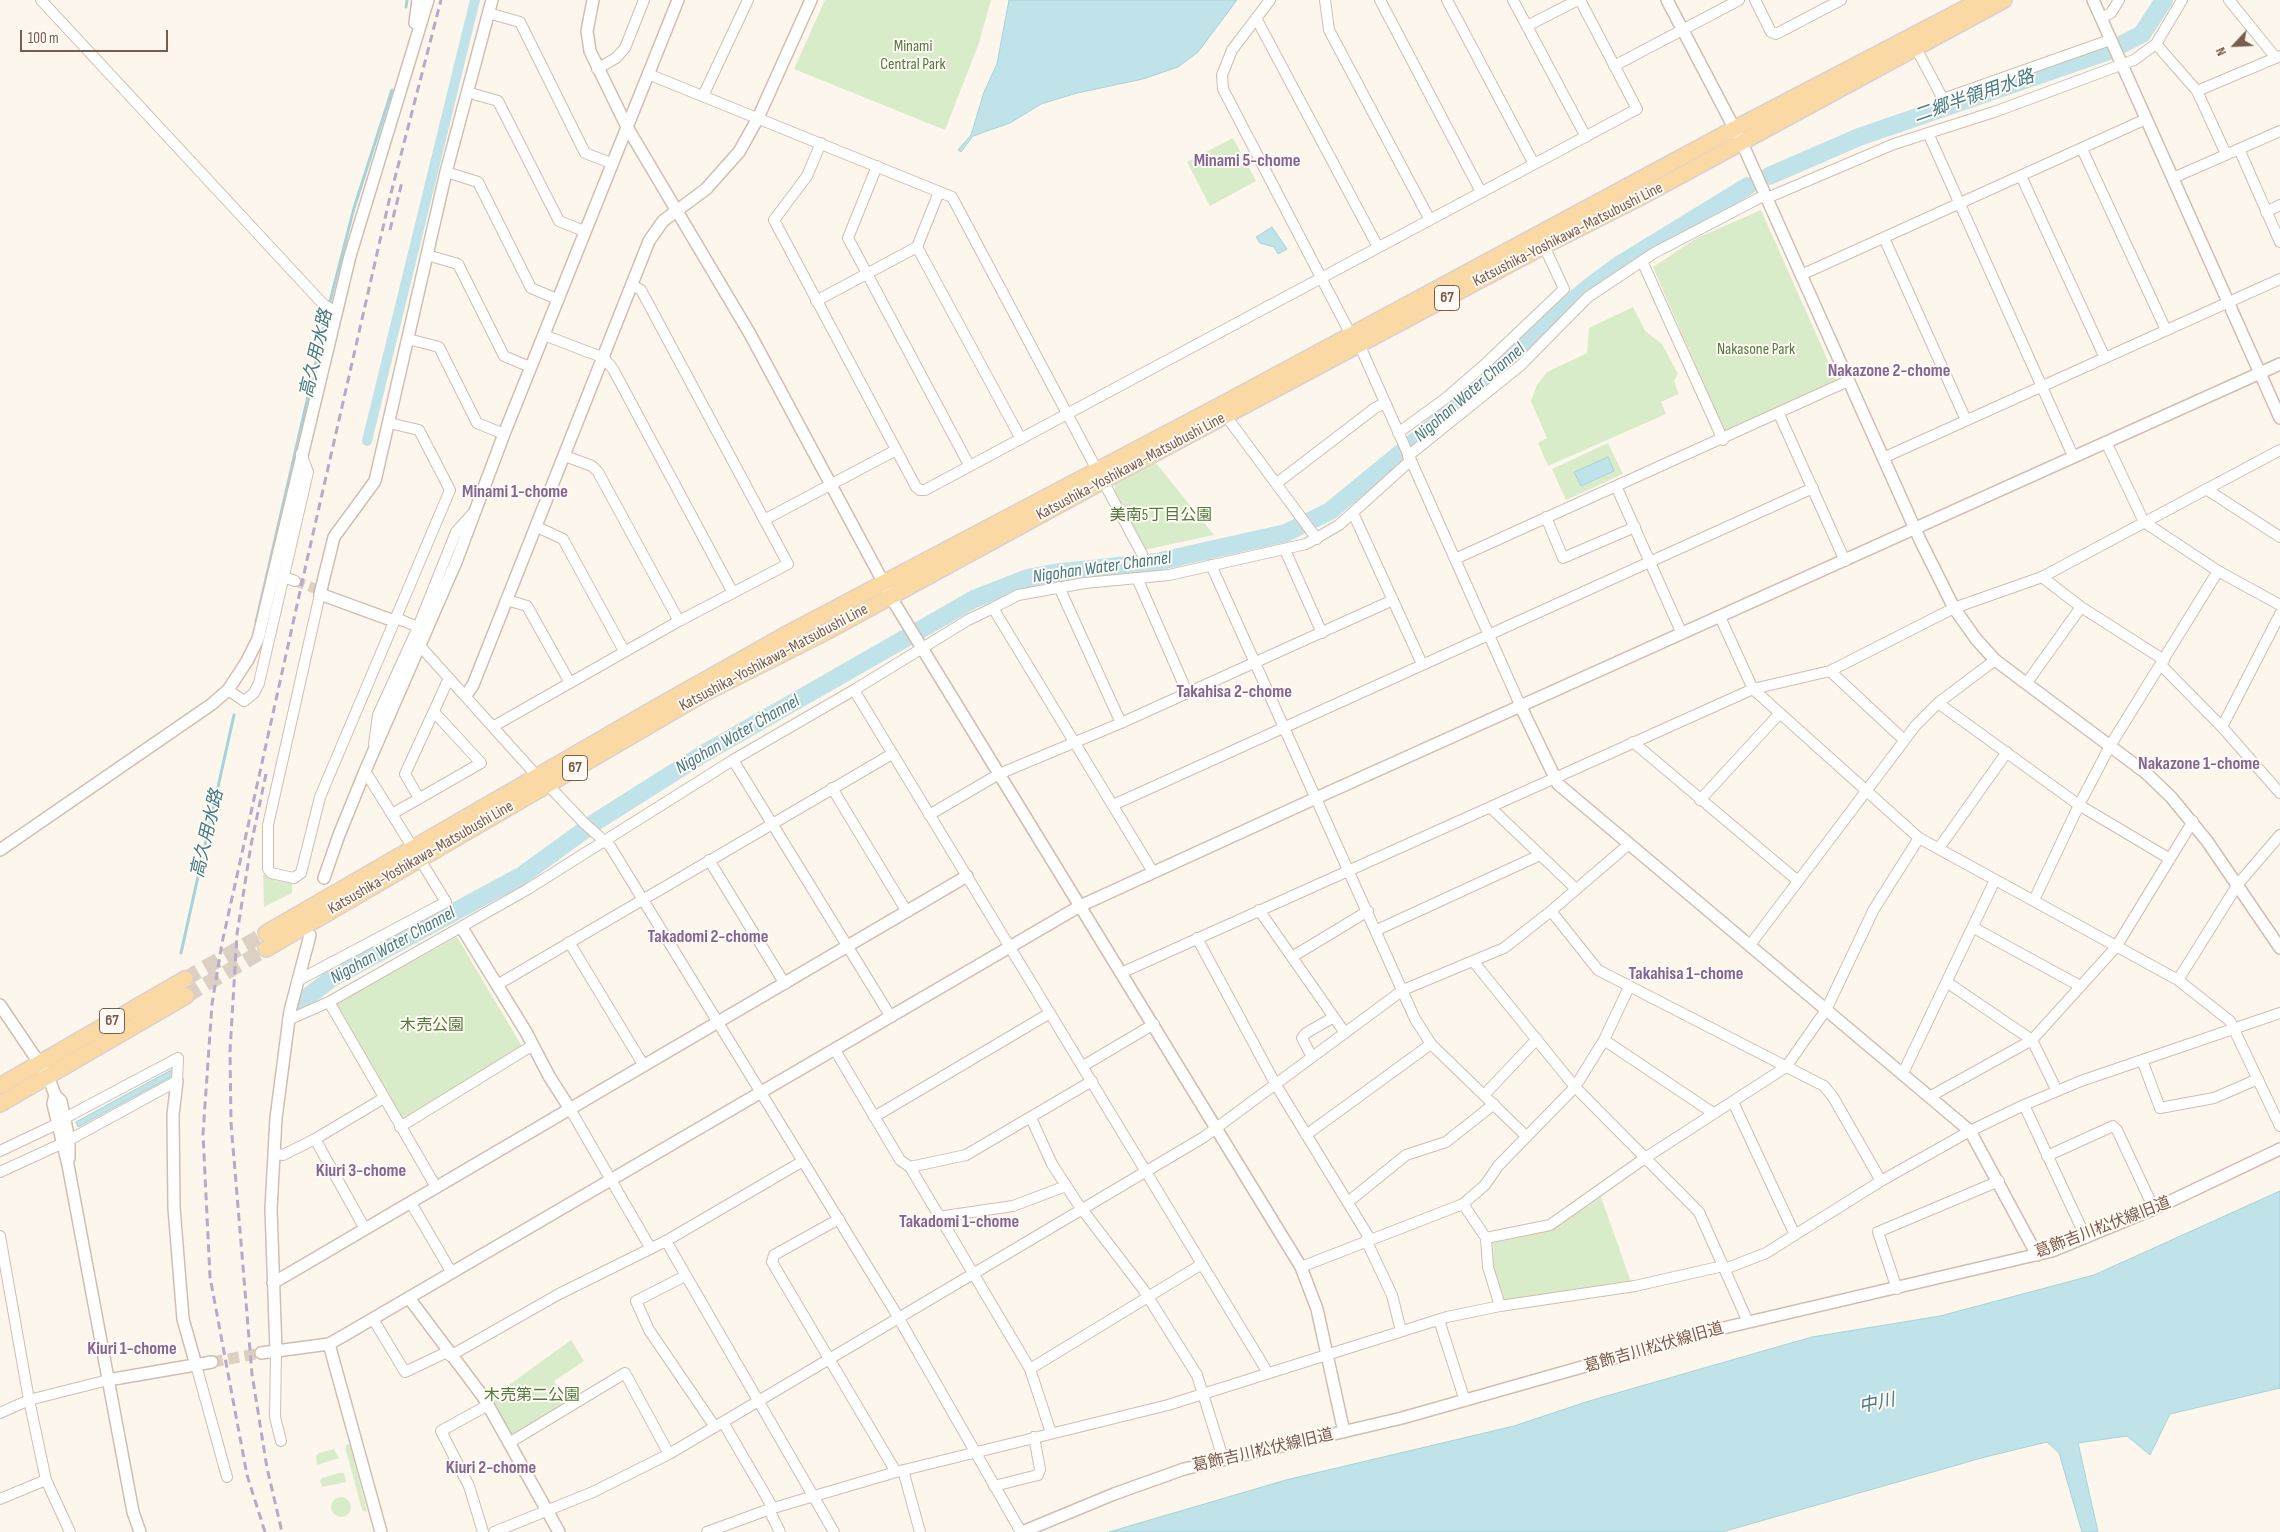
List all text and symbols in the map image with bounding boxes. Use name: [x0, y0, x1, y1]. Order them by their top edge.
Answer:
scale bar: [22, 20, 170, 52]
north arrow: [2210, 20, 2260, 70]
text: 100 m: [28, 29, 59, 48]
park label: Minami Central Park: [880, 37, 946, 75]
text: N: [2212, 45, 2230, 59]
water label: 二郷半領用水路: [1911, 66, 2037, 128]
district label: Minami 5-chome: [1194, 150, 1300, 172]
street label: Katsushika-Yoshikawa-Matsubushi Line: [1470, 179, 1666, 291]
road number: 67: [1434, 286, 1460, 310]
water label: 高久用水路: [296, 308, 338, 400]
water label: Nigohan Water Channel: [1410, 339, 1530, 447]
park label: Nakasone Park: [1717, 340, 1795, 360]
district label: Nakazone 2-chome: [1828, 360, 1950, 382]
street label: Katsushika-Yoshikawa-Matsubushi Line: [1033, 409, 1229, 525]
district label: Minami 1-chome: [462, 481, 568, 503]
park label: 美南5丁目公園: [1110, 506, 1212, 526]
water label: Nigohan Water Channel: [1031, 548, 1173, 588]
street label: Katsushika-Yoshikawa-Matsubushi Line: [676, 600, 872, 716]
district label: Takahisa 2-chome: [1176, 681, 1292, 703]
water label: Nigohan Water Channel: [672, 691, 804, 779]
district label: Nakazone 1-chome: [2138, 753, 2260, 775]
road number: 67: [562, 756, 588, 780]
water label: 高久用水路: [187, 788, 229, 880]
street label: Katsushika-Yoshikawa-Matsubushi Line: [325, 797, 517, 919]
water label: Nigohan Water Channel: [327, 903, 459, 989]
district label: Takadomi 2-chome: [648, 926, 768, 948]
district label: Takahisa 1-chome: [1629, 963, 1743, 985]
road number: 67: [100, 1008, 124, 1034]
park label: 木売公園: [400, 1016, 464, 1036]
district label: Kiuri 3-chome: [316, 1160, 406, 1182]
street label: 葛飾吉川松伏線旧道: [2032, 1193, 2174, 1263]
district label: Takadomi 1-chome: [899, 1211, 1019, 1233]
street label: 葛飾吉川松伏線旧道: [1582, 1319, 1726, 1377]
district label: Kiuri 1-chome: [87, 1338, 177, 1360]
park label: 木売第二公園: [484, 1386, 580, 1406]
water label: 中川: [1857, 1390, 1897, 1418]
street label: 葛飾吉川松伏線旧道: [1191, 1425, 1335, 1477]
district label: Kiuri 2-chome: [446, 1457, 536, 1479]

